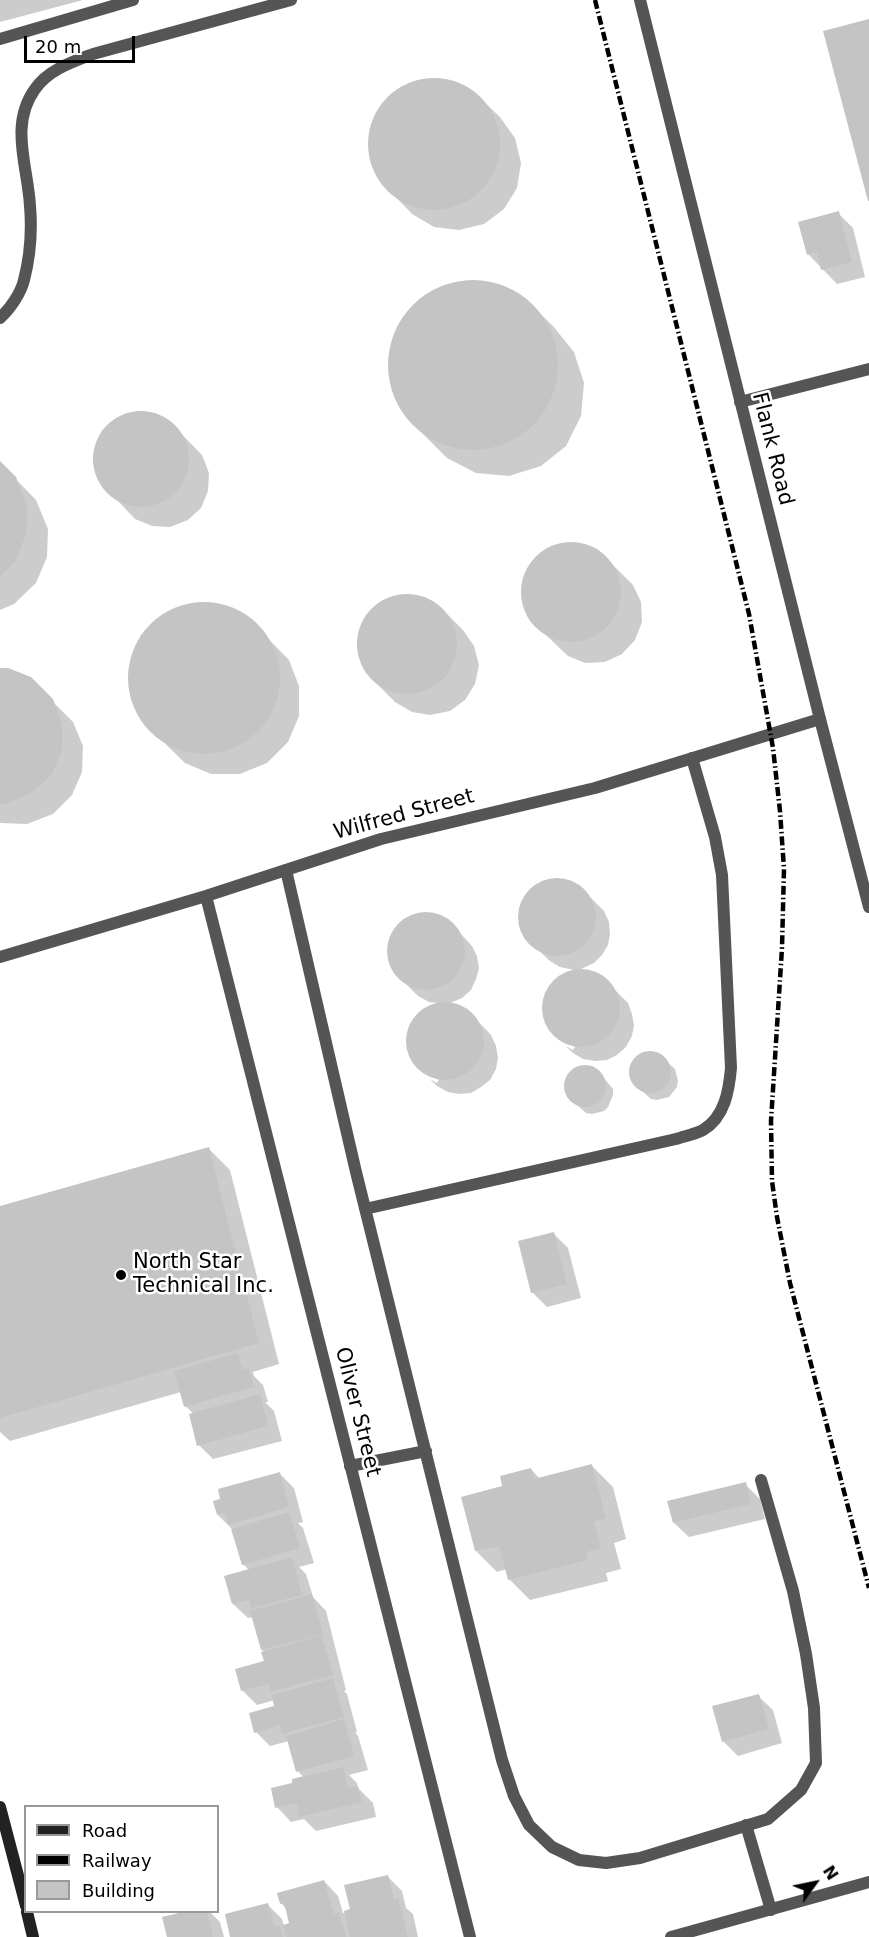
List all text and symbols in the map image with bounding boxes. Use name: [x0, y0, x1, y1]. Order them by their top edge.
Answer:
scale bar: [27, 24, 138, 62]
text: 20 m: [35, 36, 81, 57]
street label: Flank Road: [746, 390, 798, 508]
street label: Wilfred Street: [331, 784, 477, 846]
place label: North Star Technical Inc.: [133, 1250, 274, 1300]
marker: North Star Technical Inc.: [114, 1268, 128, 1282]
street label: Oliver Street: [329, 1345, 385, 1479]
legend: [24, 1805, 219, 1913]
text: Road: [82, 1820, 127, 1841]
text: Railway: [82, 1850, 152, 1871]
north arrow: [785, 1853, 845, 1913]
text: N: [819, 1862, 842, 1884]
text: Building: [82, 1880, 155, 1901]

